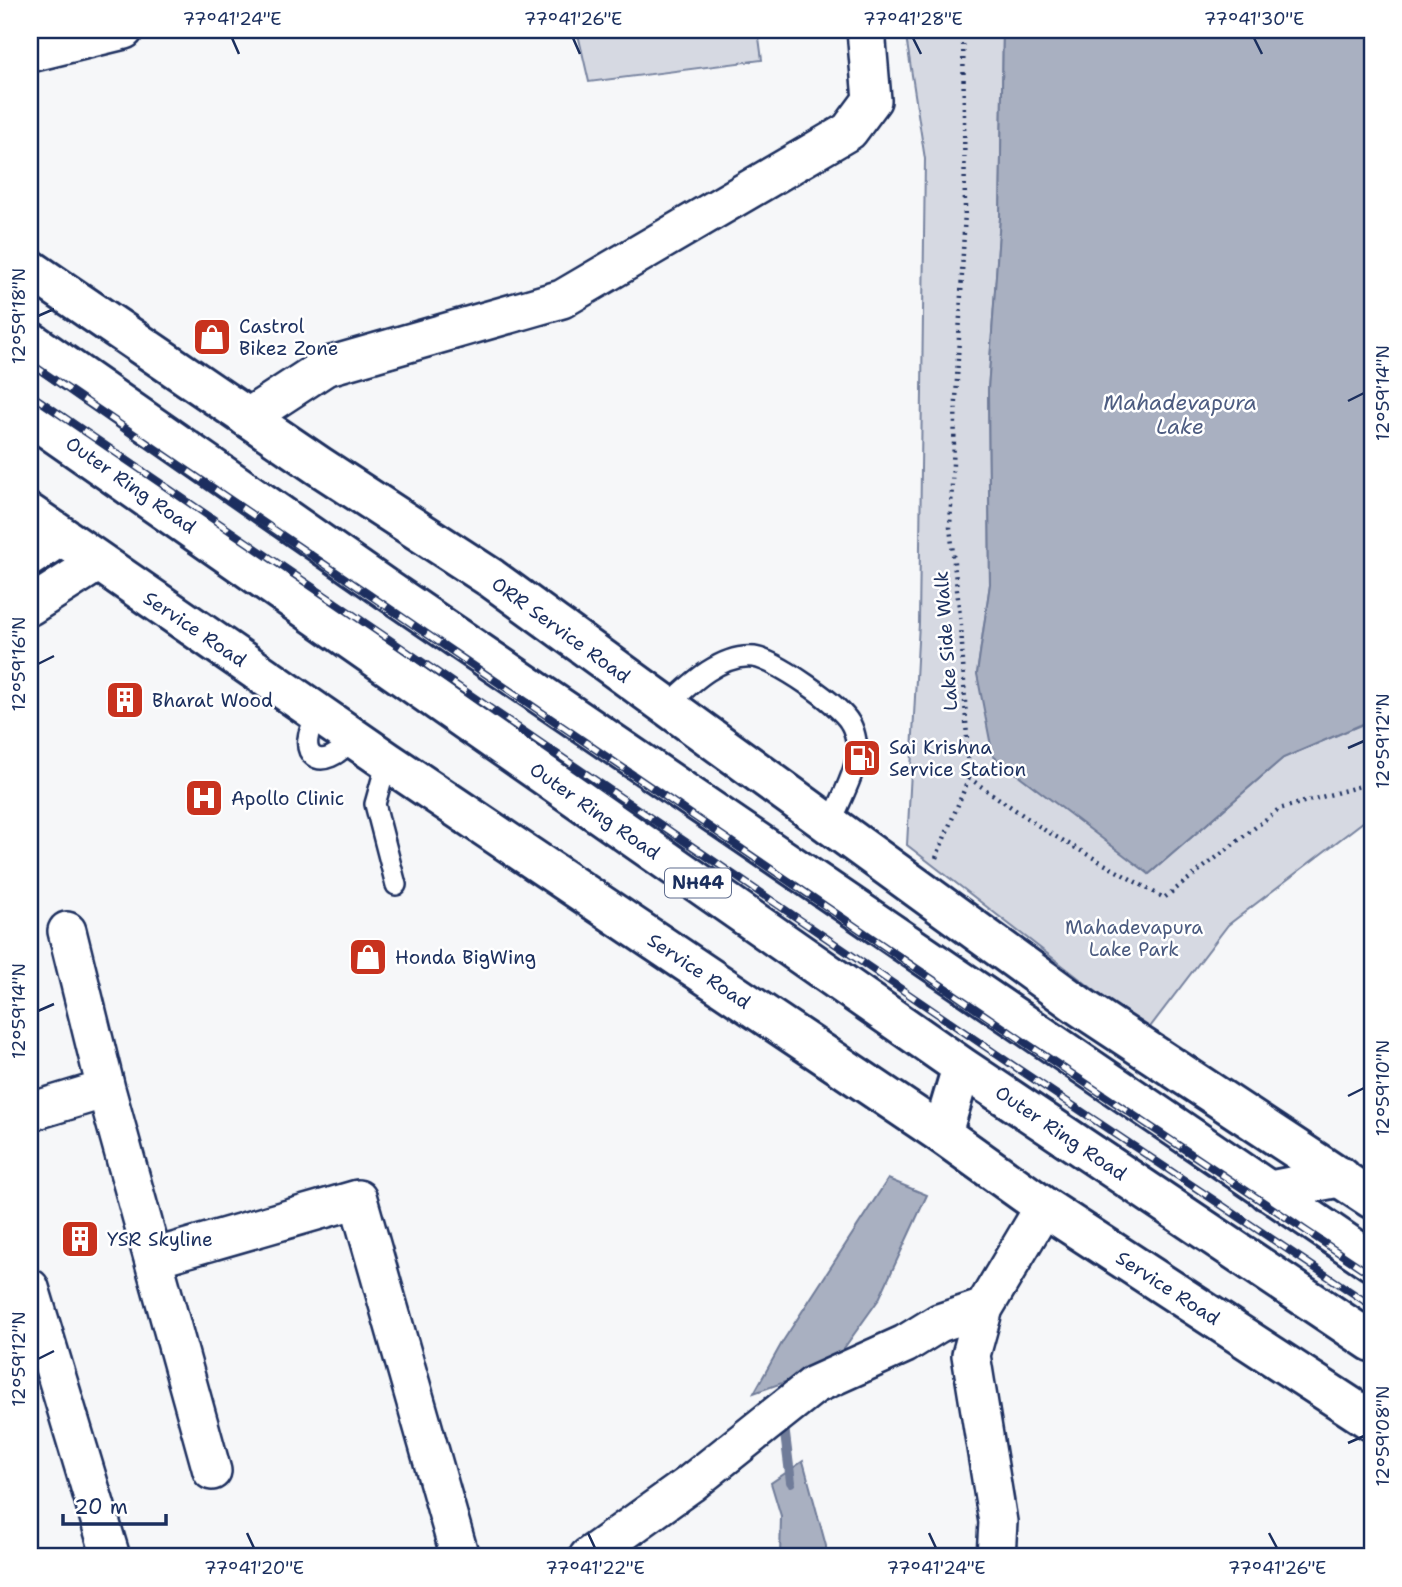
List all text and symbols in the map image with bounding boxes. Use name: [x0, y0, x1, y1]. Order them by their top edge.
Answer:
text: 77°41'24"E: [182, 7, 282, 31]
text: 77°41'26"E: [524, 7, 622, 31]
text: 77°41'28"E: [863, 7, 963, 31]
text: 77°41'30"E: [1204, 7, 1304, 31]
text: 12°59'18"N: [7, 268, 31, 364]
place label: Castrol Bikez Zone: [239, 314, 339, 361]
shop icon: Castrol Bikez Zone: [191, 316, 233, 358]
text: 12°59'14"N: [1371, 345, 1395, 441]
water label: Mahadevapura Lake: [1103, 389, 1257, 441]
street label: Outer Ring Road: [61, 431, 201, 539]
street label: Lake Side Walk: [929, 570, 963, 712]
street label: ORR Service Road: [487, 571, 635, 689]
street label: Service Road: [139, 585, 251, 673]
text: 12°59'16"N: [7, 616, 31, 712]
building icon: Bharat Wood: [104, 679, 146, 721]
place label: Bharat Wood: [152, 688, 273, 713]
text: 12°59'12"N: [1371, 693, 1395, 789]
place label: Sai Krishna Service Station: [889, 735, 1026, 782]
fuel station icon: Sai Krishna Service Station: [841, 737, 883, 779]
street label: Outer Ring Road: [525, 757, 665, 865]
hospital icon: Apollo Clinic: [183, 777, 225, 819]
place label: Apollo Clinic: [231, 786, 344, 811]
road number: NH44: [665, 868, 731, 898]
park label: Mahadevapura Lake Park: [1065, 915, 1203, 962]
street label: Service Road: [643, 927, 755, 1015]
shop icon: Honda BigWing: [347, 936, 389, 978]
place label: Honda BigWing: [395, 945, 536, 970]
text: 12°59'14"N: [7, 963, 31, 1059]
text: 12°59'10"N: [1371, 1040, 1395, 1136]
street label: Outer Ring Road: [990, 1080, 1132, 1186]
building icon: YSR Skyline: [59, 1218, 101, 1260]
place label: YSR Skyline: [107, 1227, 213, 1252]
street label: Service Road: [1111, 1245, 1225, 1331]
text: 12°59'12"N: [7, 1311, 31, 1407]
text: 12°59'08"N: [1371, 1386, 1395, 1486]
scale bar: [63, 1482, 166, 1526]
text: 20 m: [74, 1493, 128, 1521]
text: 77°41'20"E: [204, 1556, 304, 1580]
text: 77°41'22"E: [545, 1556, 645, 1580]
text: 77°41'24"E: [886, 1556, 986, 1580]
text: 77°41'26"E: [1228, 1556, 1326, 1580]

